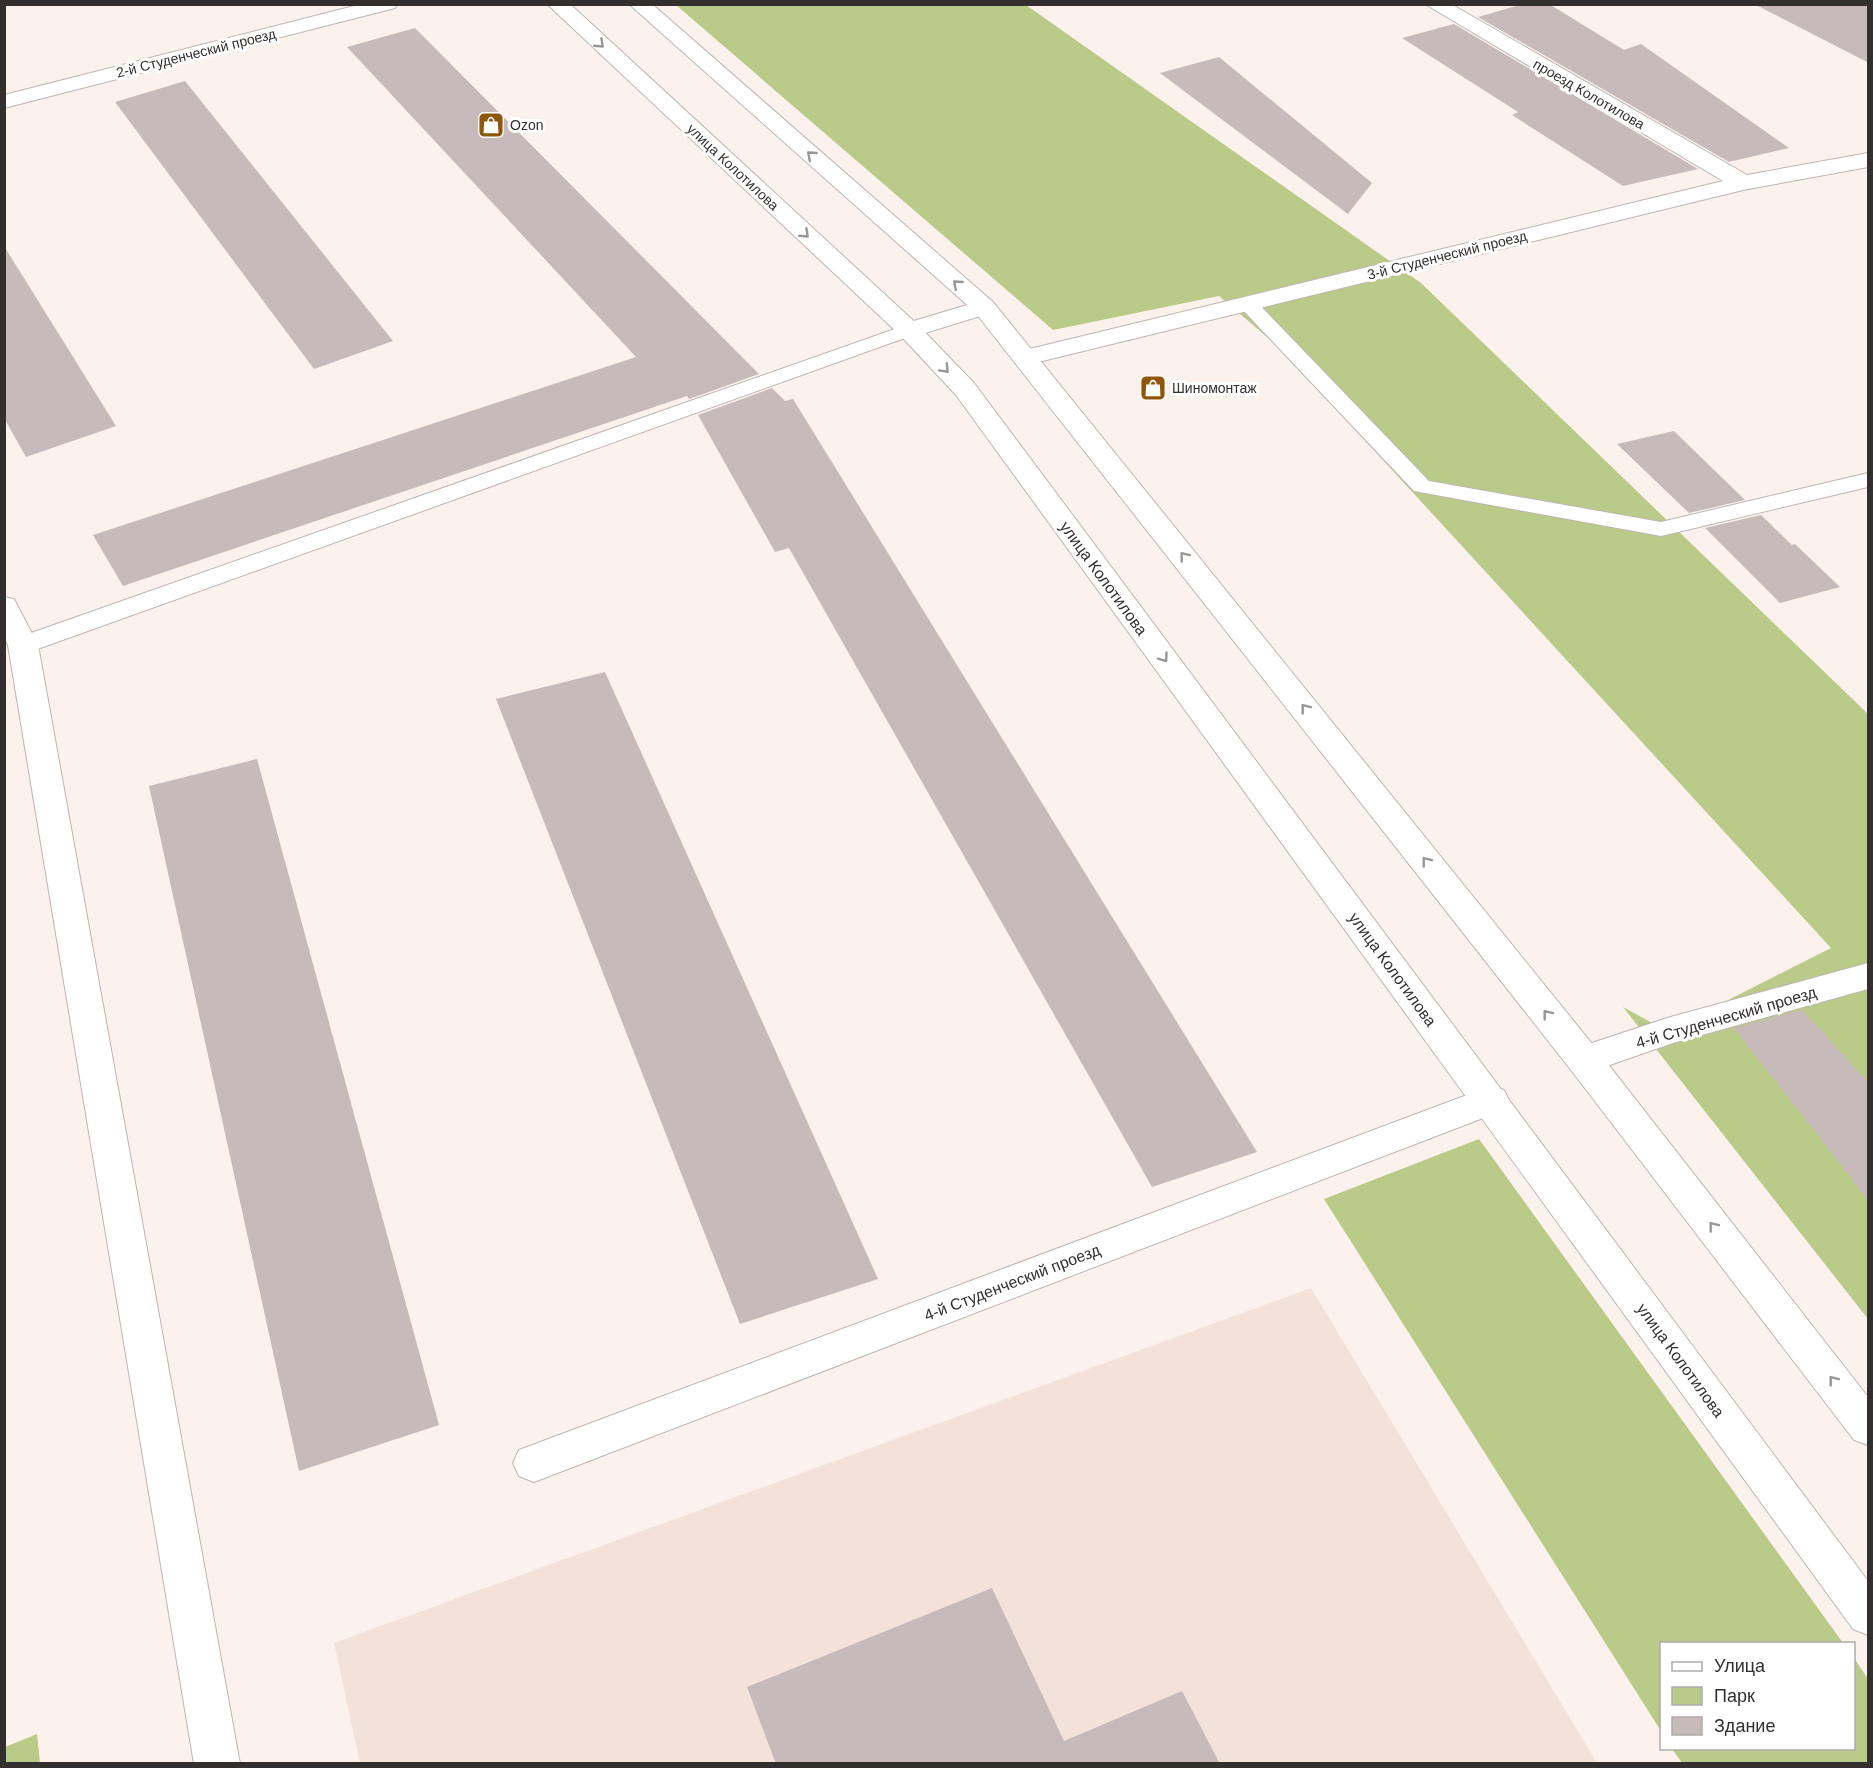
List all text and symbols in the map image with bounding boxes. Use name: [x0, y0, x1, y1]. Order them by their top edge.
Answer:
street label: 2-й Студенческий проезд: [115, 25, 277, 81]
one-way arrow: [593, 37, 604, 48]
street label: проезд Колотилова: [1531, 56, 1648, 132]
shop icon: Ozon: [476, 110, 506, 140]
place label: Ozon: [510, 117, 543, 133]
street label: улица Колотилова: [684, 120, 782, 214]
one-way arrow: [807, 151, 818, 162]
one-way arrow: [798, 227, 809, 238]
street label: 3-й Студенческий проезд: [1366, 227, 1528, 283]
one-way arrow: [954, 280, 964, 291]
one-way arrow: [938, 361, 949, 372]
shop icon: Шиномонтаж: [1138, 373, 1168, 403]
place label: Шиномонтаж: [1172, 380, 1257, 396]
street label: улица Колотилова: [1057, 518, 1151, 638]
one-way arrow: [1181, 551, 1192, 562]
one-way arrow: [1157, 652, 1168, 663]
one-way arrow: [1302, 704, 1313, 715]
one-way arrow: [1423, 857, 1434, 868]
street label: улица Колотилова: [1346, 909, 1440, 1029]
street label: 4-й Студенческий проезд: [1634, 983, 1819, 1051]
one-way arrow: [1544, 1010, 1555, 1021]
one-way arrow: [1709, 1222, 1720, 1233]
street label: 4-й Студенческий проезд: [922, 1241, 1103, 1324]
street label: улица Колотилова: [1634, 1300, 1728, 1420]
one-way arrow: [1829, 1376, 1840, 1387]
legend: [1660, 1642, 1855, 1750]
text: Улица: [1714, 1656, 1766, 1676]
text: Парк: [1714, 1686, 1755, 1706]
text: Здание: [1714, 1716, 1775, 1736]

